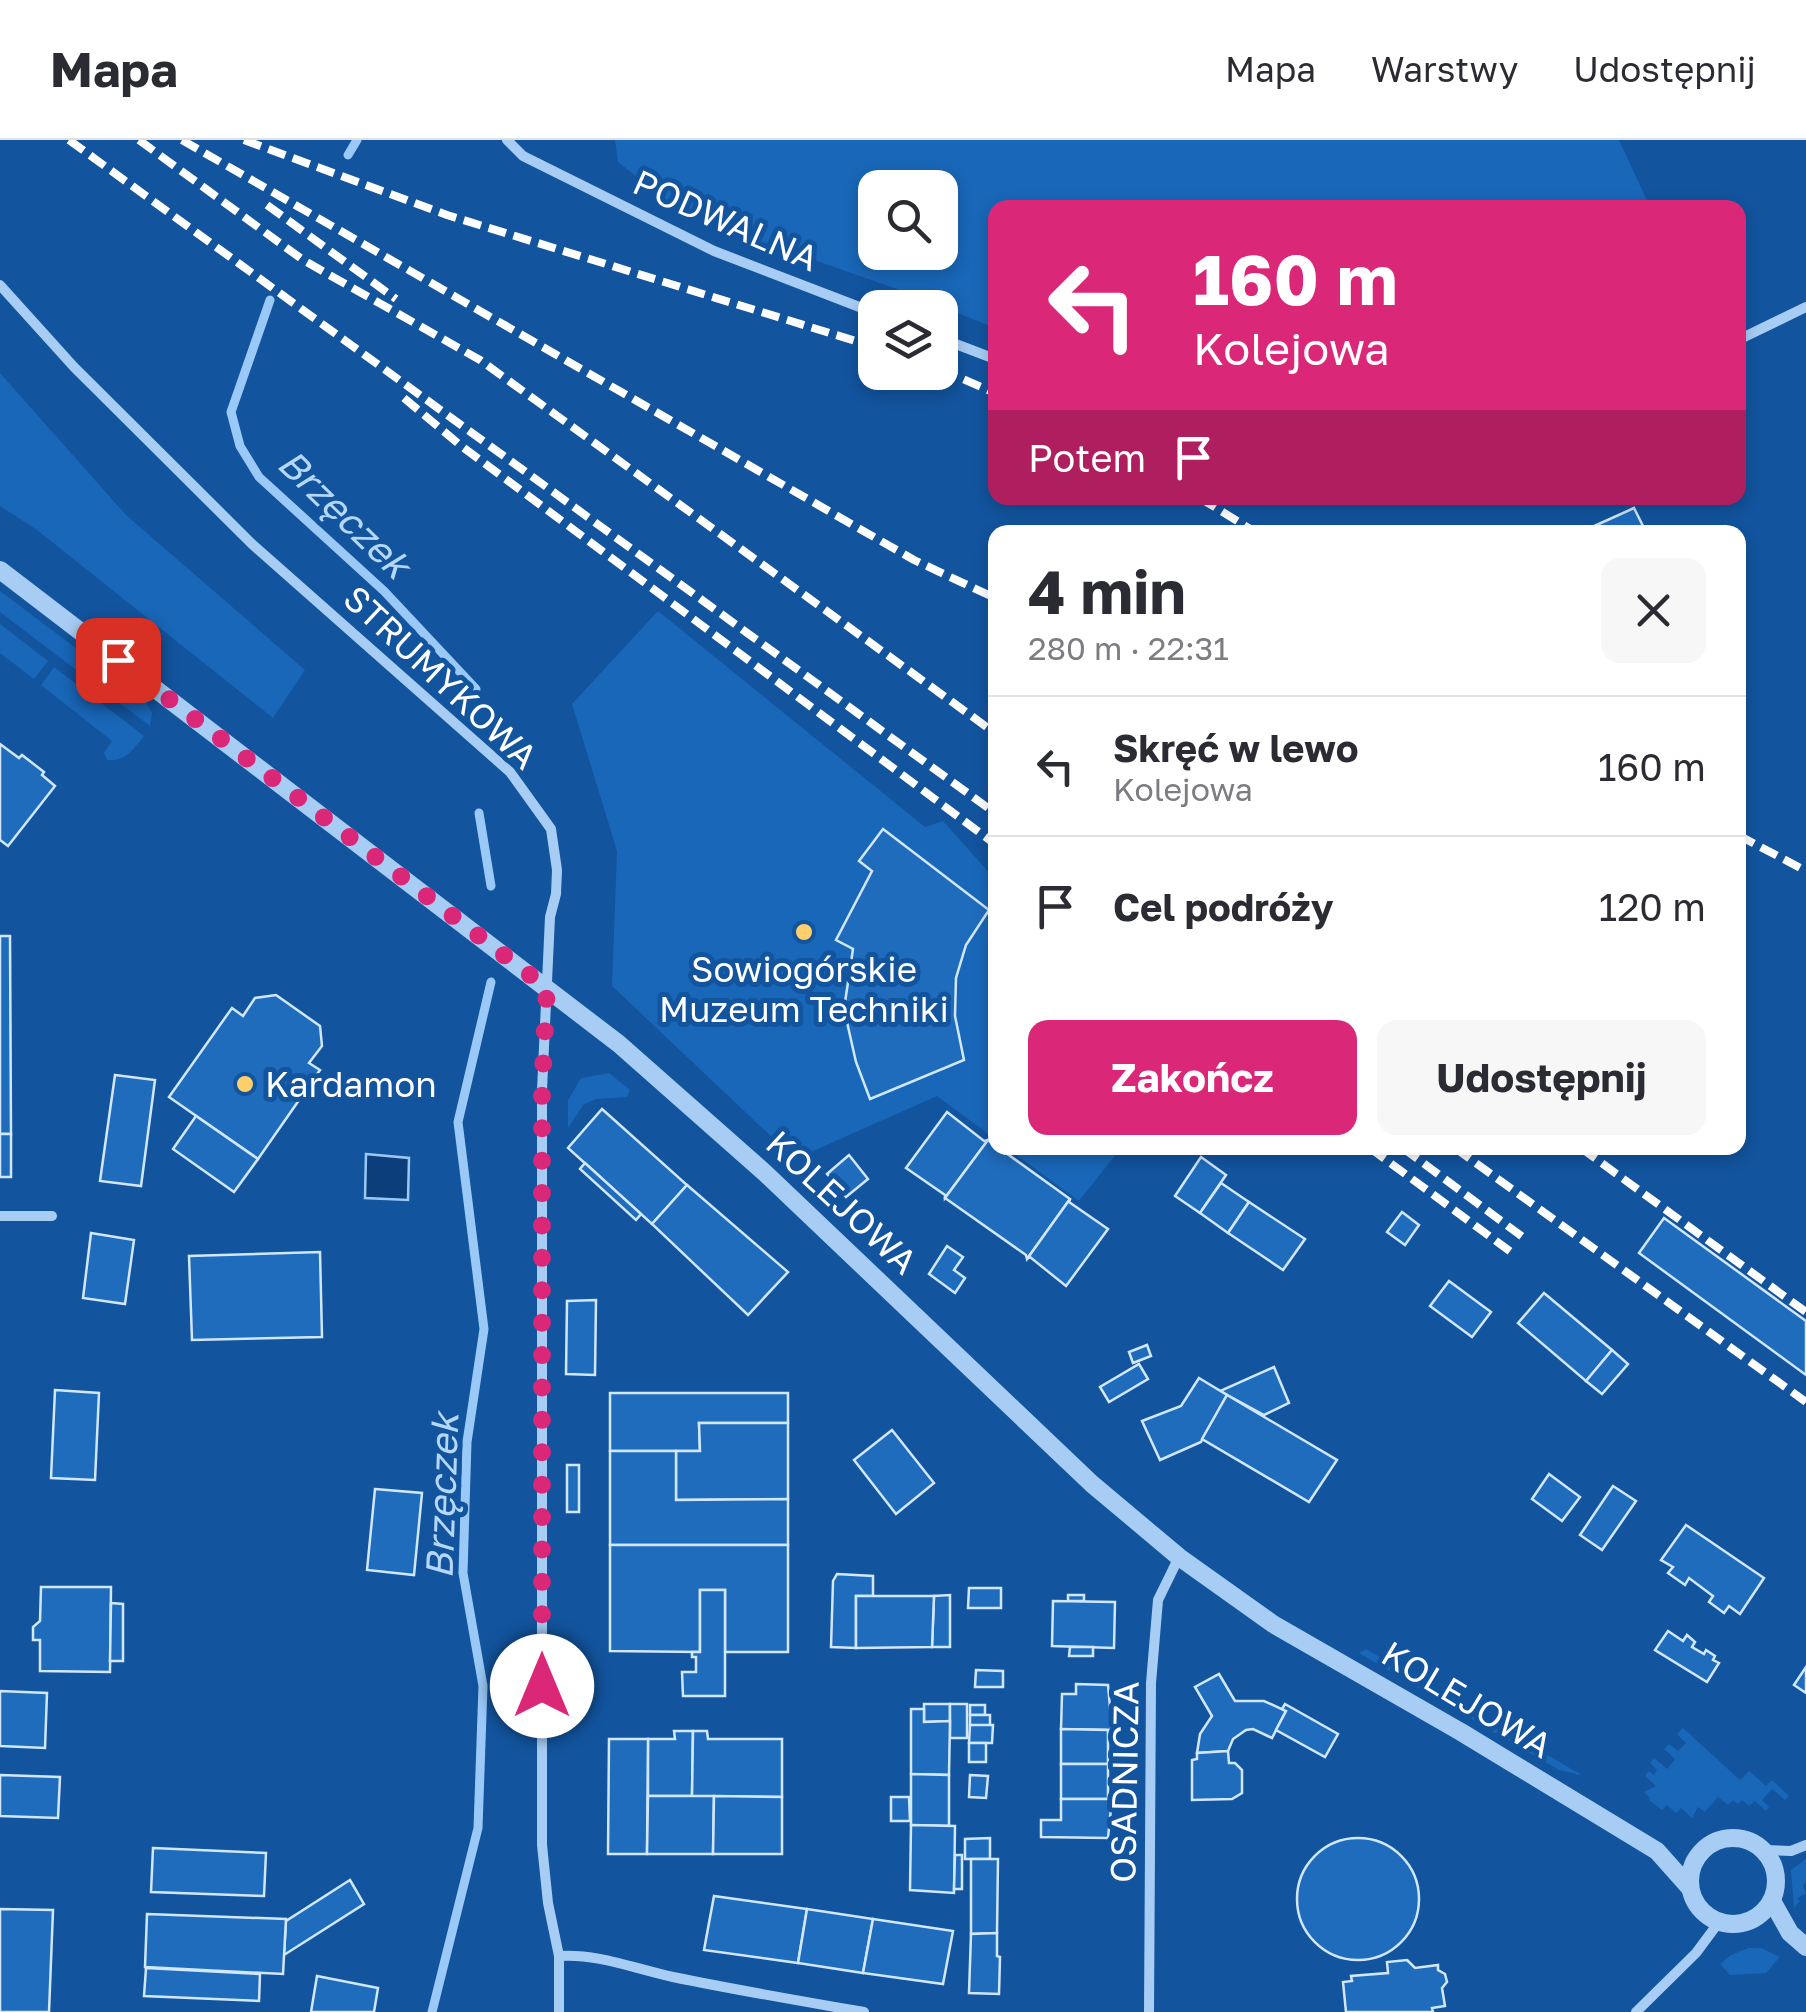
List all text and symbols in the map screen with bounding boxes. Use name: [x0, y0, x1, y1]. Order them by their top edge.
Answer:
text: Mapa: [50, 40, 178, 98]
text: Mapa: [1225, 48, 1316, 90]
text: Warstwy: [1371, 48, 1518, 90]
text: Udostępnij: [1573, 48, 1756, 90]
street label: PODWALNA: [627, 161, 825, 279]
map controls: [858, 170, 958, 390]
button: search: [858, 170, 958, 270]
text: 160 m: [1193, 236, 1398, 320]
icon: left: [1028, 240, 1158, 370]
button: layers: [858, 290, 958, 390]
text: Kolejowa: [1193, 321, 1390, 375]
icon: arrive: [1166, 430, 1221, 485]
text: Potem: [1028, 435, 1146, 480]
water label: Brzęczek: [270, 439, 423, 589]
text: 4 min: [1028, 555, 1186, 627]
button: close: [1601, 558, 1706, 663]
street label: STRUMYKOWA: [336, 577, 546, 777]
pin: [76, 618, 161, 703]
text: 280 m · 22:31: [1028, 629, 1229, 667]
icon: arrive: [91, 633, 146, 688]
text: Skręć w lewo: [1113, 725, 1358, 770]
icon: left: [1028, 739, 1083, 794]
text: 160 m: [1598, 744, 1706, 789]
text: Kolejowa: [1113, 770, 1253, 808]
icon: arrive: [1028, 879, 1083, 934]
text: Cel podróży: [1113, 884, 1334, 929]
text: 120 m: [1599, 884, 1706, 929]
marker: Sowiogórskie Muzeum Techniki: [793, 921, 815, 943]
place label: Sowiogórskie Muzeum Techniki: [659, 948, 949, 1030]
button: Zakończ: [1028, 1020, 1357, 1135]
button: Udostępnij: [1377, 1020, 1706, 1135]
place label: Kardamon: [265, 1063, 437, 1105]
marker: Kardamon: [234, 1073, 256, 1095]
street label: KOLEJOWA: [758, 1122, 926, 1282]
water label: Brzęczek: [416, 1409, 467, 1580]
street label: KOLEJOWA: [1375, 1632, 1559, 1766]
position arrow: [490, 1634, 594, 1738]
street label: OSADNICZA: [1101, 1681, 1147, 1883]

